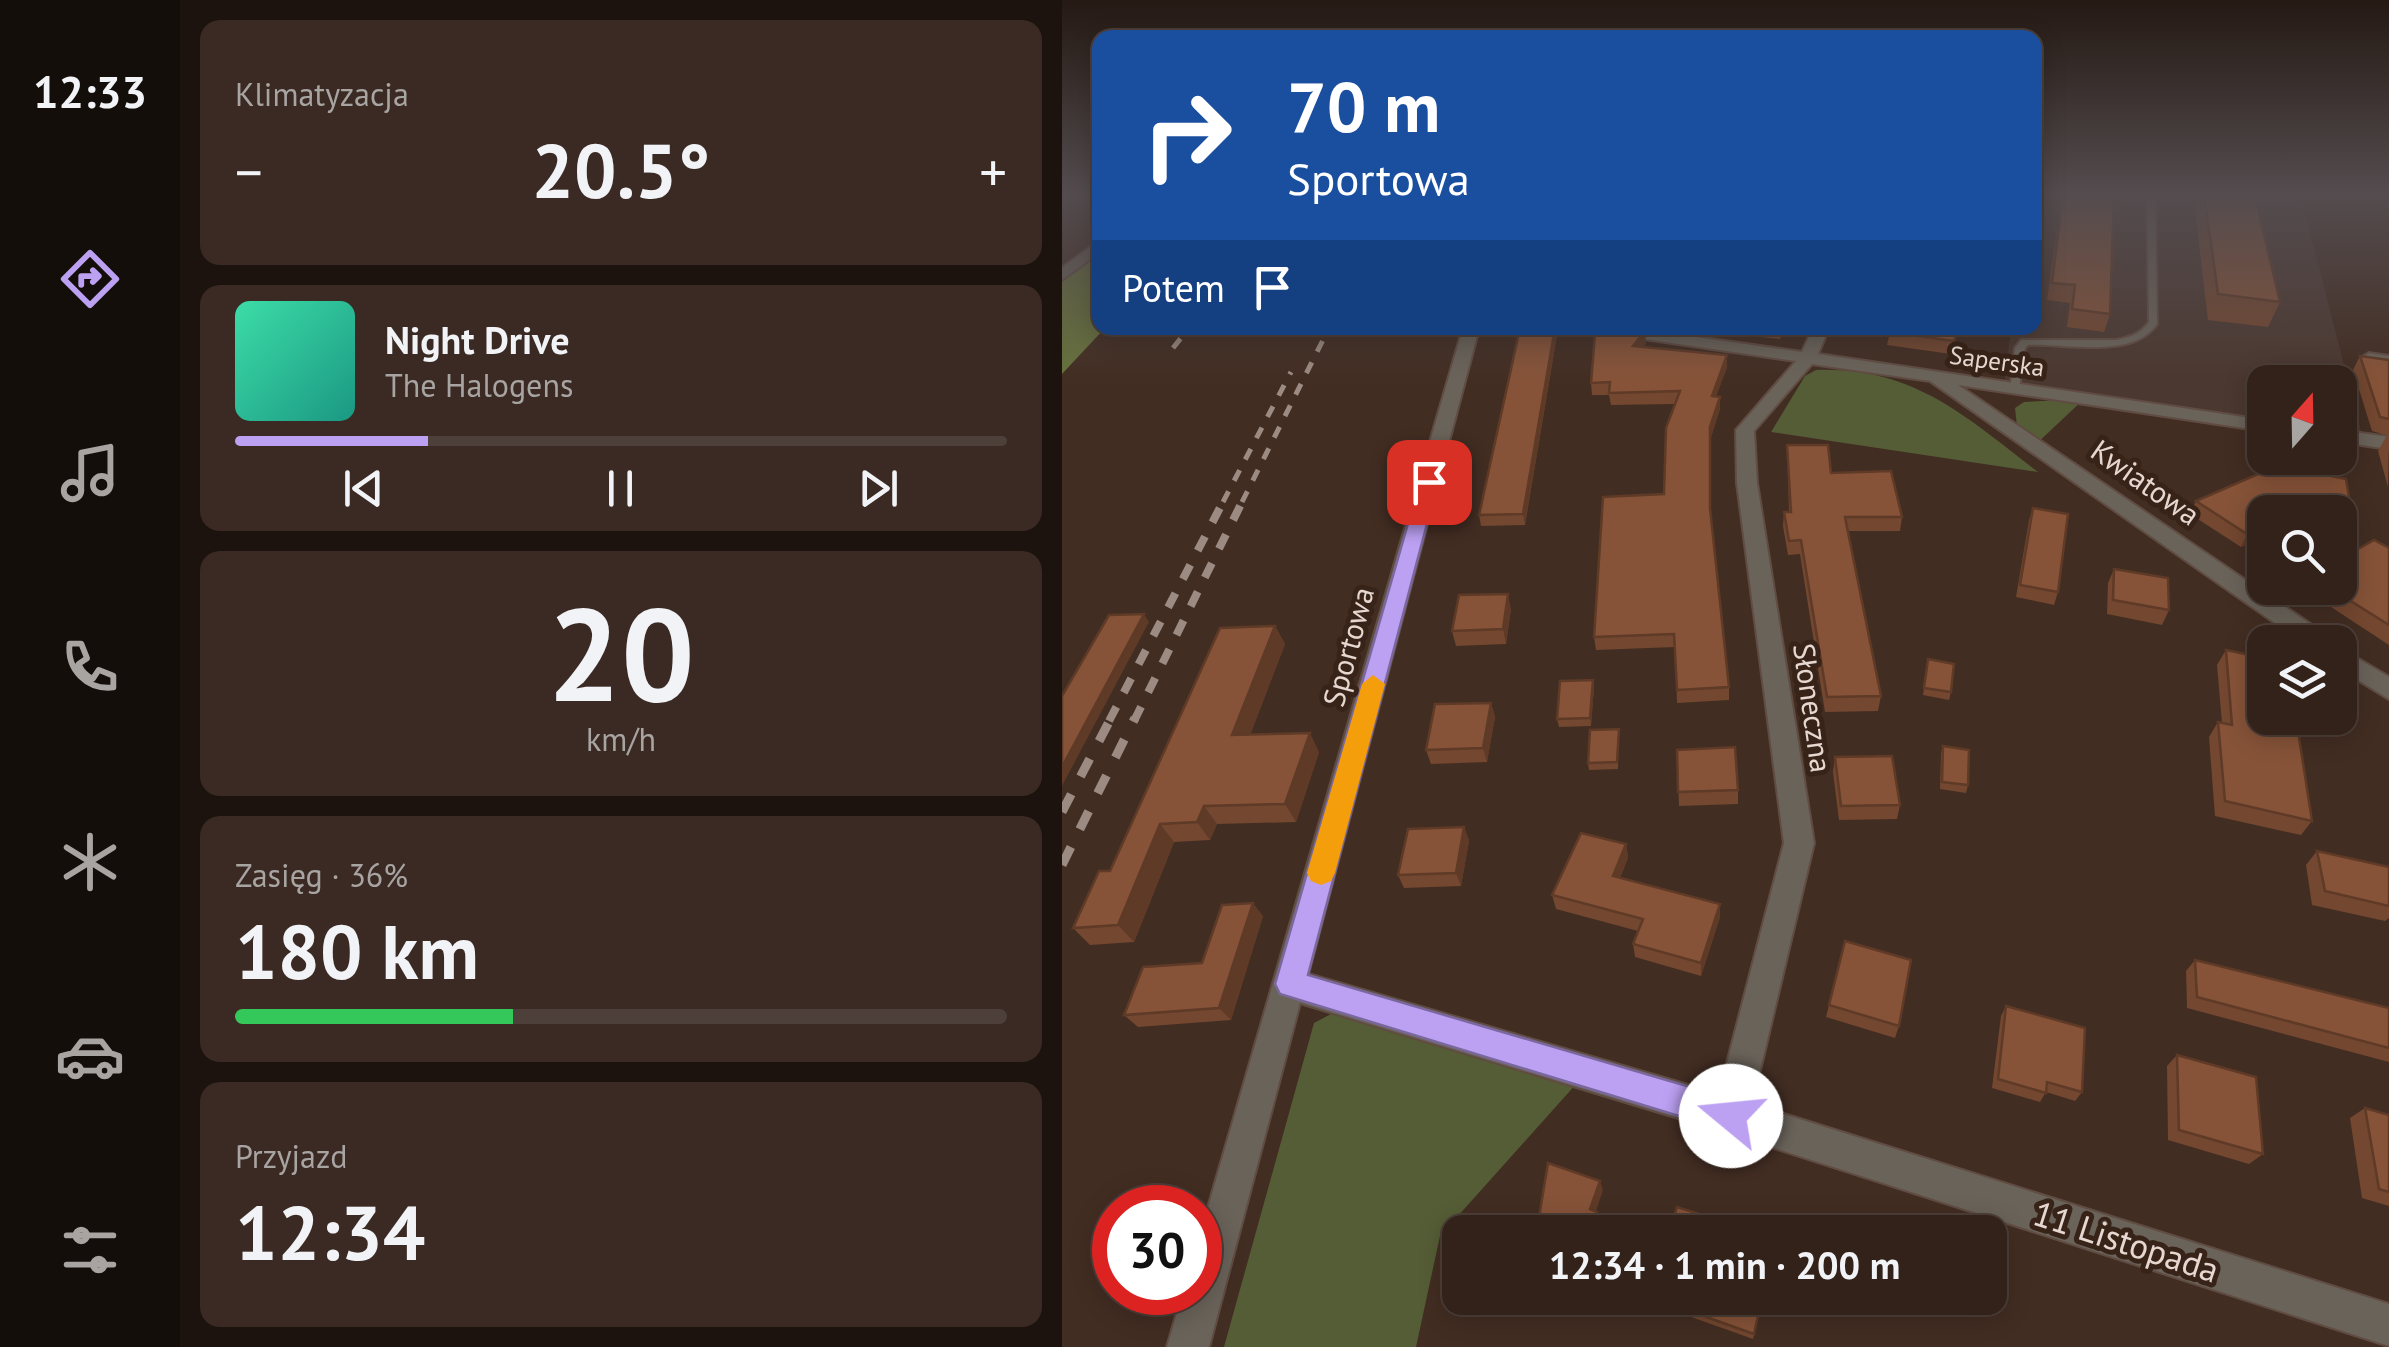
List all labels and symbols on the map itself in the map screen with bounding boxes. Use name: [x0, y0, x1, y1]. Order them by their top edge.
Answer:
street label: Saperska: [1948, 339, 2046, 383]
north arrow: [2247, 365, 2357, 475]
street label: Kwiatowa: [2084, 430, 2208, 533]
pin: [1387, 440, 1472, 525]
street label: Sportowa: [1313, 583, 1382, 711]
street label: Słoneczna: [1785, 641, 1842, 775]
position arrow: [1679, 1064, 1783, 1168]
speed limit sign: 30: [1092, 1185, 1222, 1315]
street label: 11 Listopada: [2028, 1189, 2225, 1293]

